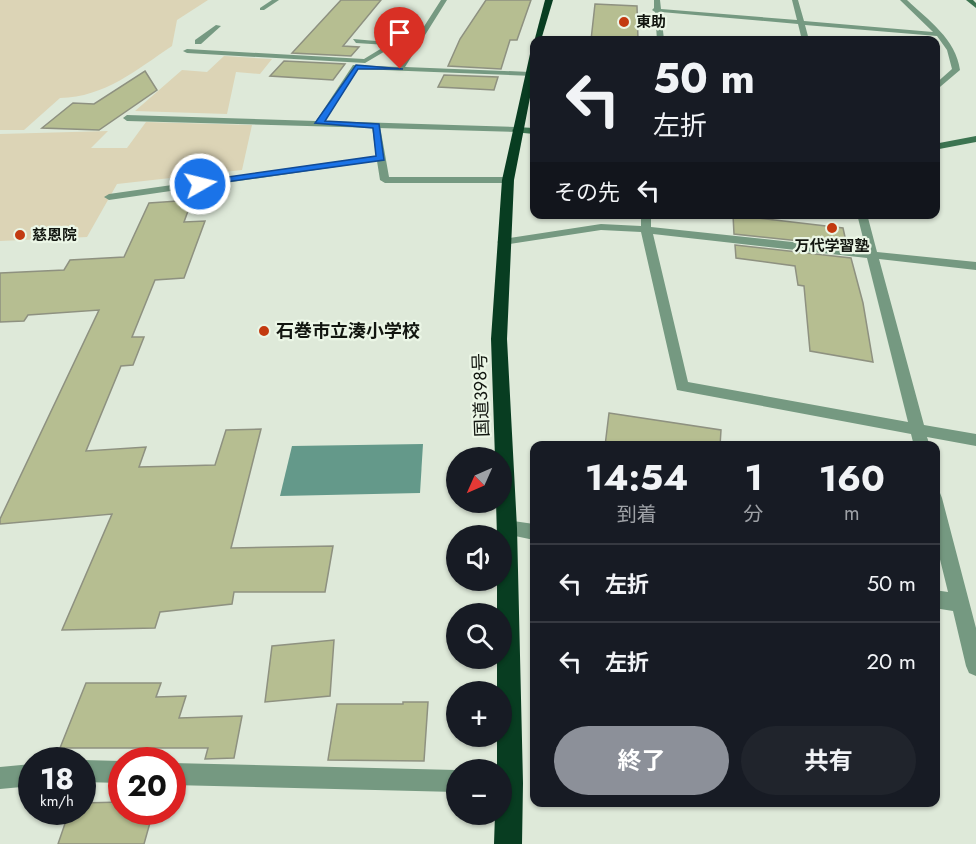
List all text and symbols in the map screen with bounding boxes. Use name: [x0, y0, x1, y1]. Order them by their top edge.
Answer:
pin: [374, 7, 425, 69]
place label: 東助: [636, 11, 666, 33]
marker: 東助: [617, 15, 631, 29]
icon: arrive: [383, 16, 416, 49]
text: 50 m: [653, 48, 755, 109]
icon: left: [554, 60, 632, 138]
text: 左折: [653, 106, 707, 145]
position arrow: [168, 152, 232, 216]
icon: left: [632, 174, 665, 207]
text: その先: [554, 176, 620, 208]
marker: 万代学習塾: [825, 221, 839, 235]
place label: 慈恩院: [32, 224, 77, 246]
marker: 慈恩院: [13, 228, 27, 242]
place label: 万代学習塾: [794, 235, 870, 257]
place label: 石巻市立湊小学校: [276, 318, 420, 344]
marker: 石巻市立湊小学校: [257, 324, 271, 338]
street label: 国道398号: [467, 353, 495, 437]
north arrow: [446, 447, 512, 513]
map controls: [446, 447, 512, 825]
text: 14:54: [585, 451, 688, 503]
text: 1: [744, 451, 763, 503]
text: 160: [819, 452, 885, 504]
text: m: [844, 499, 860, 528]
text: 到着: [617, 500, 657, 529]
text: 分: [744, 500, 764, 529]
button: sound: [446, 525, 512, 591]
icon: left: [554, 567, 587, 600]
text: 50 m: [867, 567, 916, 599]
text: 左折: [605, 568, 649, 600]
button: search: [446, 603, 512, 669]
icon: left: [554, 645, 587, 678]
text: 20 m: [867, 645, 916, 677]
text: 左折: [605, 646, 649, 678]
button: +: [446, 681, 512, 747]
button: 終了: [554, 726, 729, 795]
button: 共有: [741, 726, 916, 795]
speed limit sign: 20: [108, 747, 186, 825]
text: 18: [40, 757, 74, 800]
button: −: [446, 759, 512, 825]
text: km/h: [40, 790, 74, 812]

